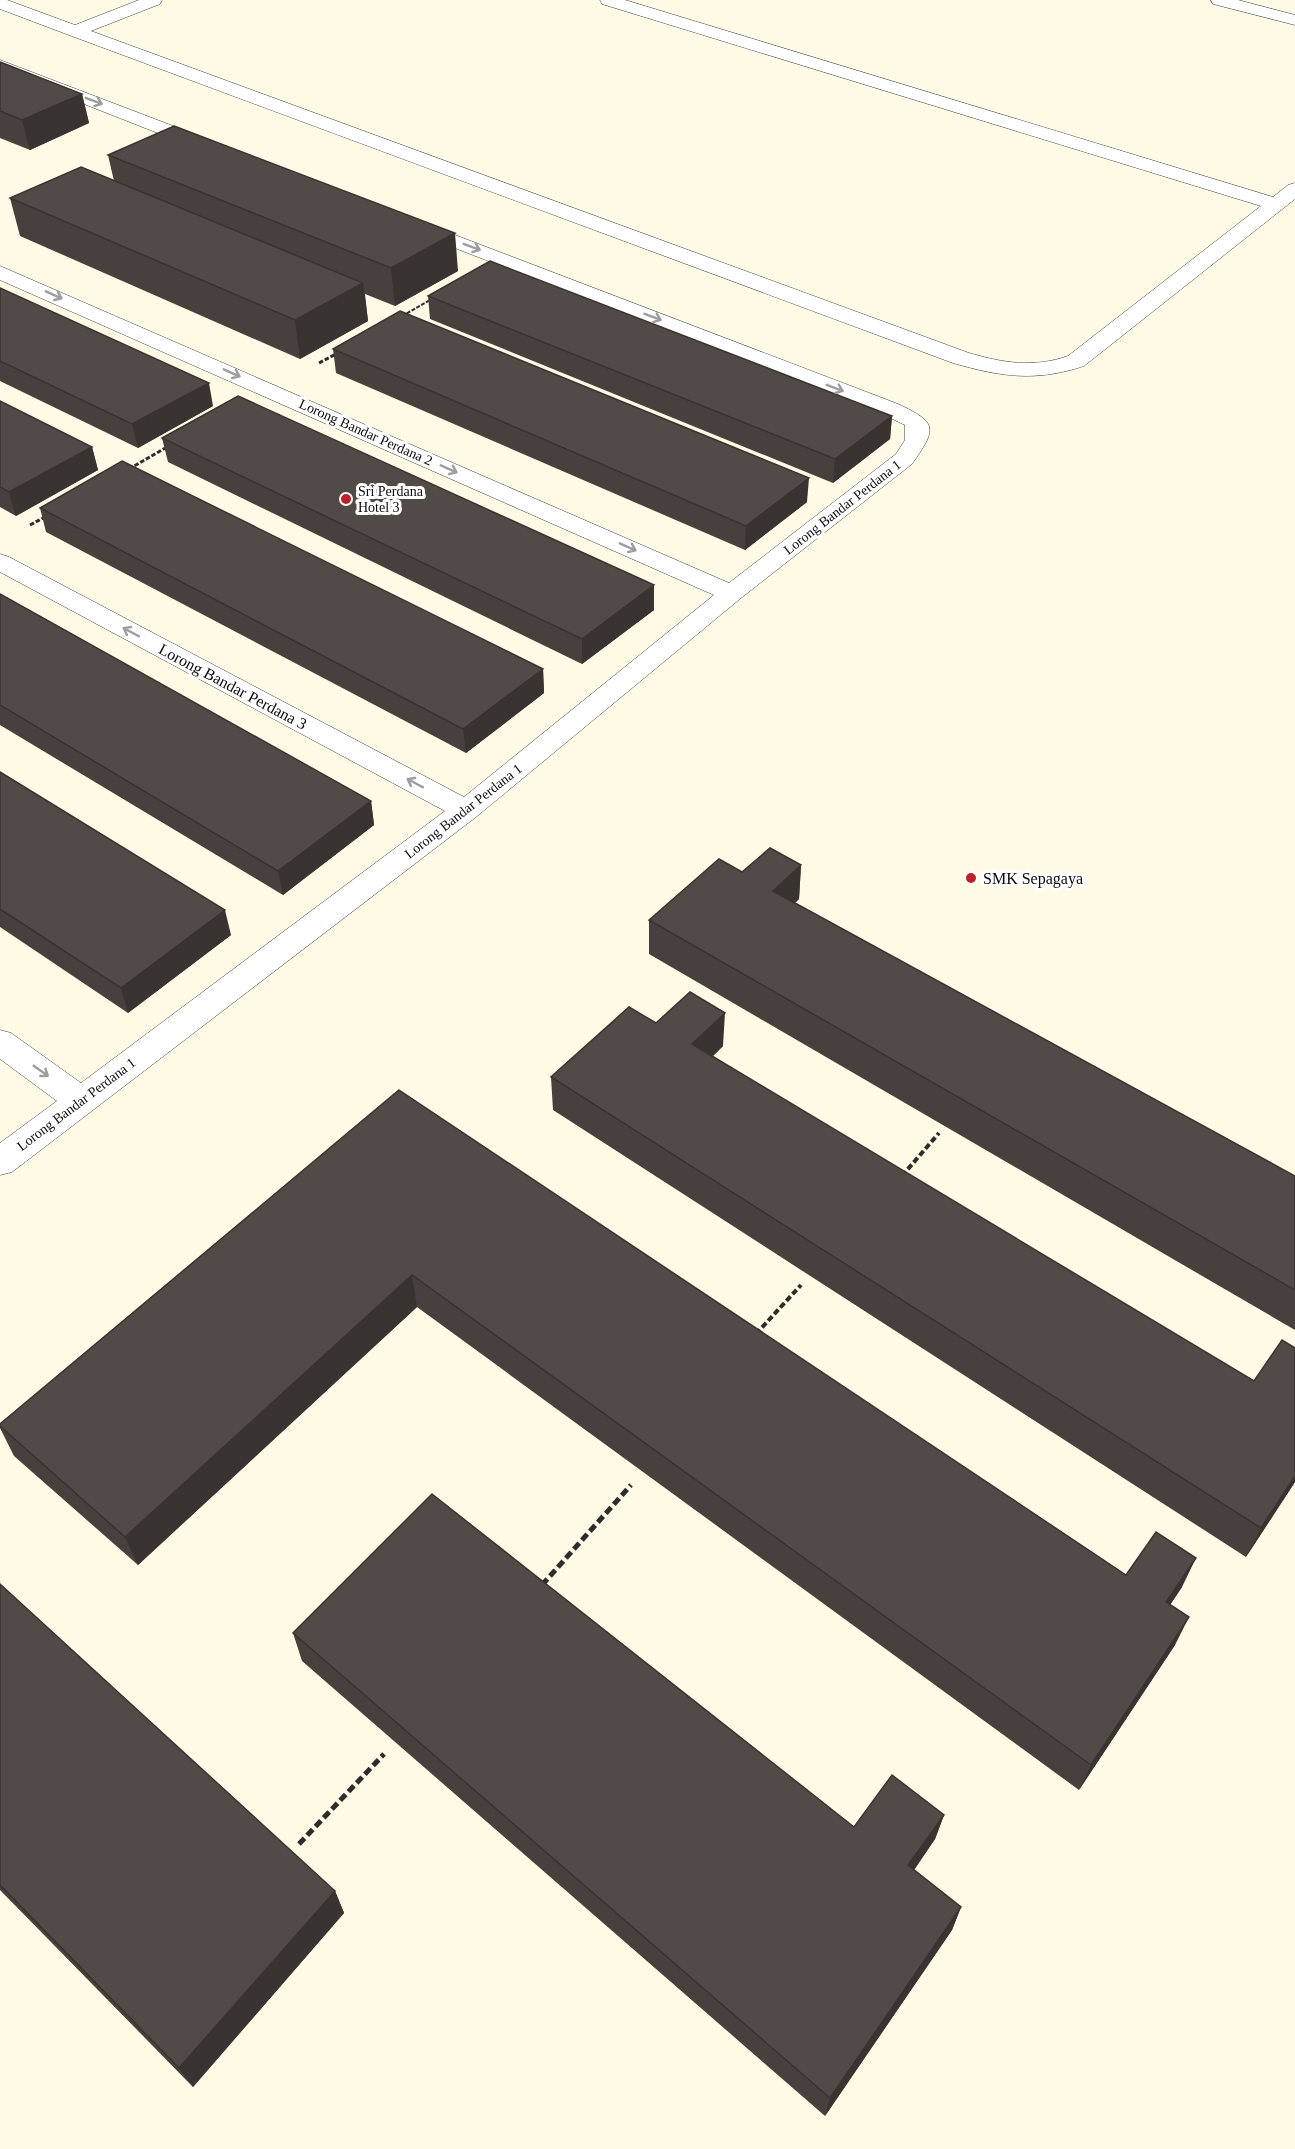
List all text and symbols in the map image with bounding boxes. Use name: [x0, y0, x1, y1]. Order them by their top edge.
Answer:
one-way arrow: [84, 97, 103, 108]
one-way arrow: [462, 242, 480, 253]
one-way arrow: [44, 290, 62, 301]
one-way arrow: [644, 313, 662, 324]
one-way arrow: [223, 368, 241, 380]
one-way arrow: [826, 383, 844, 394]
street label: Lorong Bandar Perdana 2: [297, 396, 435, 469]
street label: Lorong Bandar Perdana 1: [781, 457, 904, 558]
one-way arrow: [440, 463, 458, 475]
place label: Sri Perdana Hotel 3: [358, 484, 424, 515]
marker: Sri Perdana Hotel 3: [339, 492, 353, 506]
one-way arrow: [618, 542, 636, 553]
one-way arrow: [123, 626, 141, 637]
street label: Lorong Bandar Perdana 3: [156, 640, 310, 734]
street label: Lorong Bandar Perdana 1: [402, 761, 525, 862]
one-way arrow: [406, 777, 424, 788]
place label: SMK Sepagaya: [983, 870, 1083, 888]
marker: SMK Sepagaya: [964, 871, 978, 885]
street label: Lorong Bandar Perdana 1: [14, 1055, 138, 1154]
one-way arrow: [32, 1065, 48, 1077]

